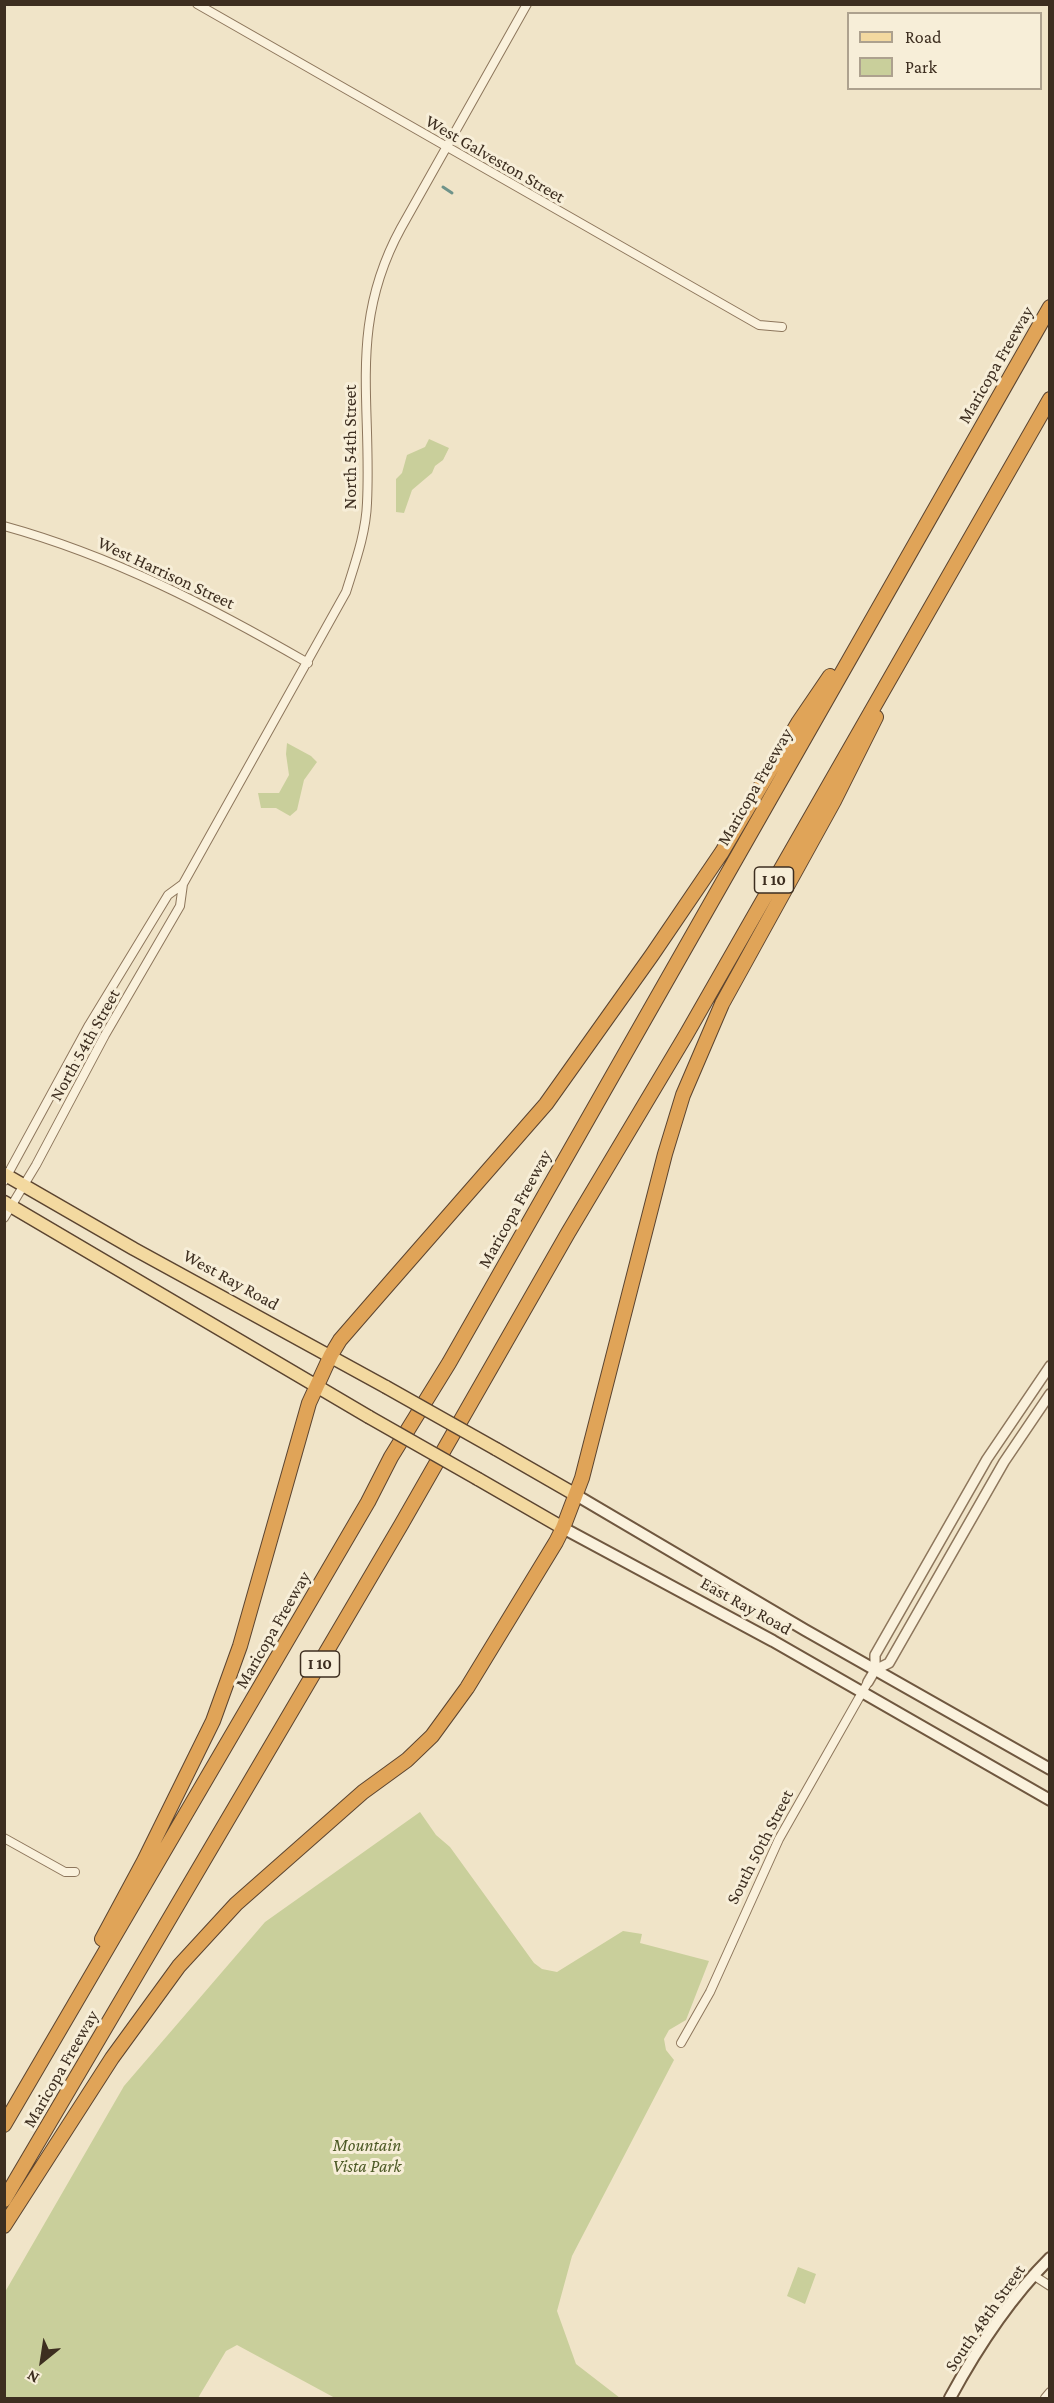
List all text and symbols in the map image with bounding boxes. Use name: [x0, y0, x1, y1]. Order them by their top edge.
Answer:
legend: [847, 12, 1042, 90]
text: Road: [905, 27, 942, 47]
text: Park: [905, 57, 937, 77]
street label: West Galveston Street: [421, 110, 569, 208]
street label: Maricopa Freeway: [954, 302, 1038, 428]
street label: North 54th Street: [339, 385, 361, 509]
street label: West Harrison Street: [94, 532, 238, 614]
street label: Maricopa Freeway: [713, 724, 797, 850]
road number: I 10: [754, 867, 794, 893]
street label: North 54th Street: [45, 985, 125, 1105]
street label: Maricopa Freeway: [474, 1146, 556, 1272]
street label: West Ray Road: [179, 1245, 283, 1315]
street label: Maricopa Freeway: [231, 1567, 315, 1693]
street label: East Ray Road: [697, 1572, 795, 1640]
road number: I 10: [300, 1651, 340, 1677]
street label: South 50th Street: [722, 1786, 798, 1908]
street label: Maricopa Freeway: [19, 2006, 103, 2132]
park label: Mountain Vista Park: [333, 2134, 401, 2176]
street label: South 48th Street: [940, 2260, 1030, 2376]
north arrow: [12, 2331, 72, 2391]
text: N: [24, 2367, 42, 2387]

